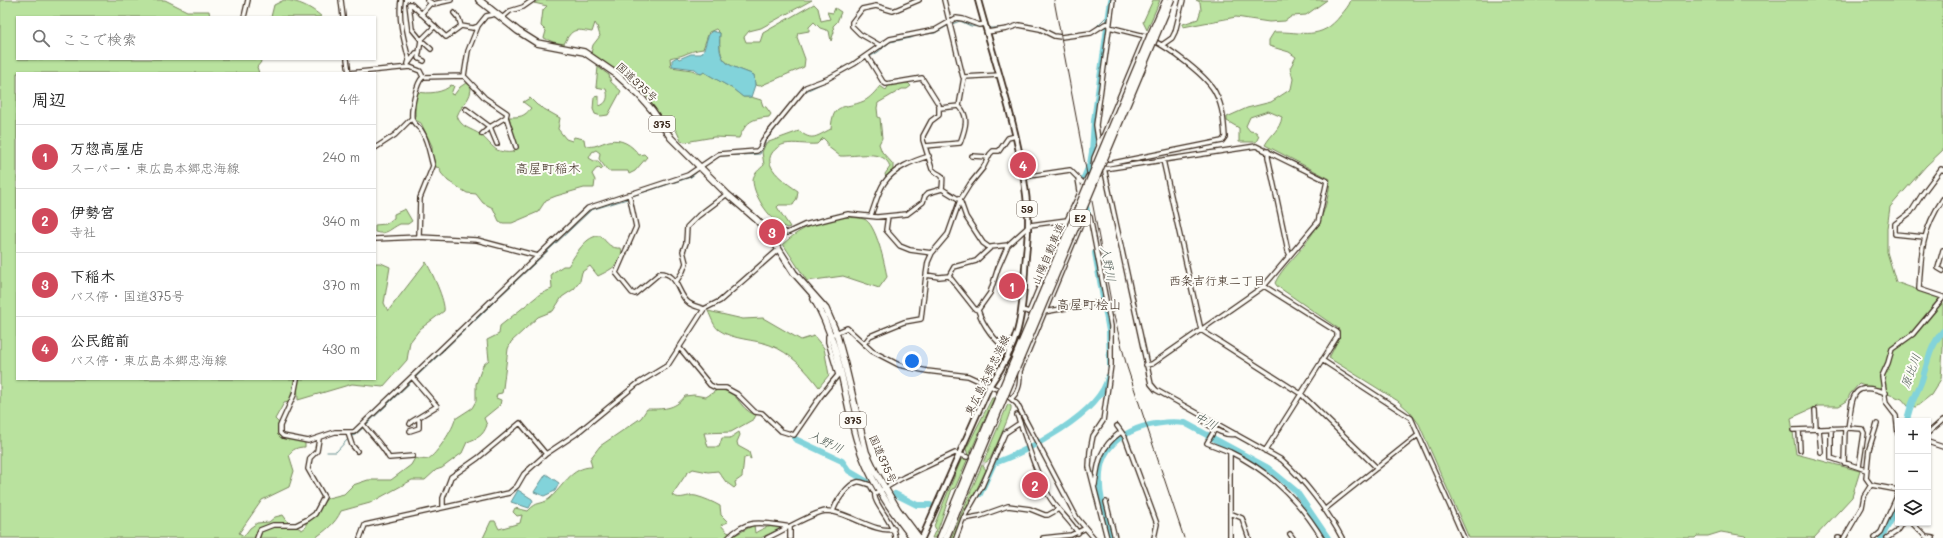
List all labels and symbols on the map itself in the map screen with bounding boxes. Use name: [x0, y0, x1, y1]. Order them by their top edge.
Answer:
street label: 国道375号: [613, 58, 661, 105]
road number: 375: [649, 116, 675, 132]
pin: 4: [1010, 150, 1036, 180]
district label: 高屋町稲木: [515, 159, 581, 176]
road number: 59: [1017, 201, 1037, 217]
road number: E2: [1070, 210, 1090, 226]
pin: 3: [759, 217, 785, 247]
street label: 山陽自動車道: [1028, 220, 1067, 287]
water label: 入野川: [1098, 245, 1120, 283]
pin: 1: [999, 271, 1025, 301]
district label: 西条吉行東二丁目: [1169, 272, 1265, 288]
district label: 高屋町桧山: [1056, 295, 1122, 312]
street label: 東広島本郷忠海線: [961, 332, 1013, 418]
your location: [902, 351, 922, 371]
water label: 原比川: [1896, 351, 1924, 390]
water label: 中川: [1192, 407, 1221, 433]
road number: 375: [840, 412, 866, 428]
water label: 入野川: [807, 426, 846, 456]
street label: 国道375号: [866, 432, 901, 486]
pin: 2: [1022, 470, 1048, 500]

